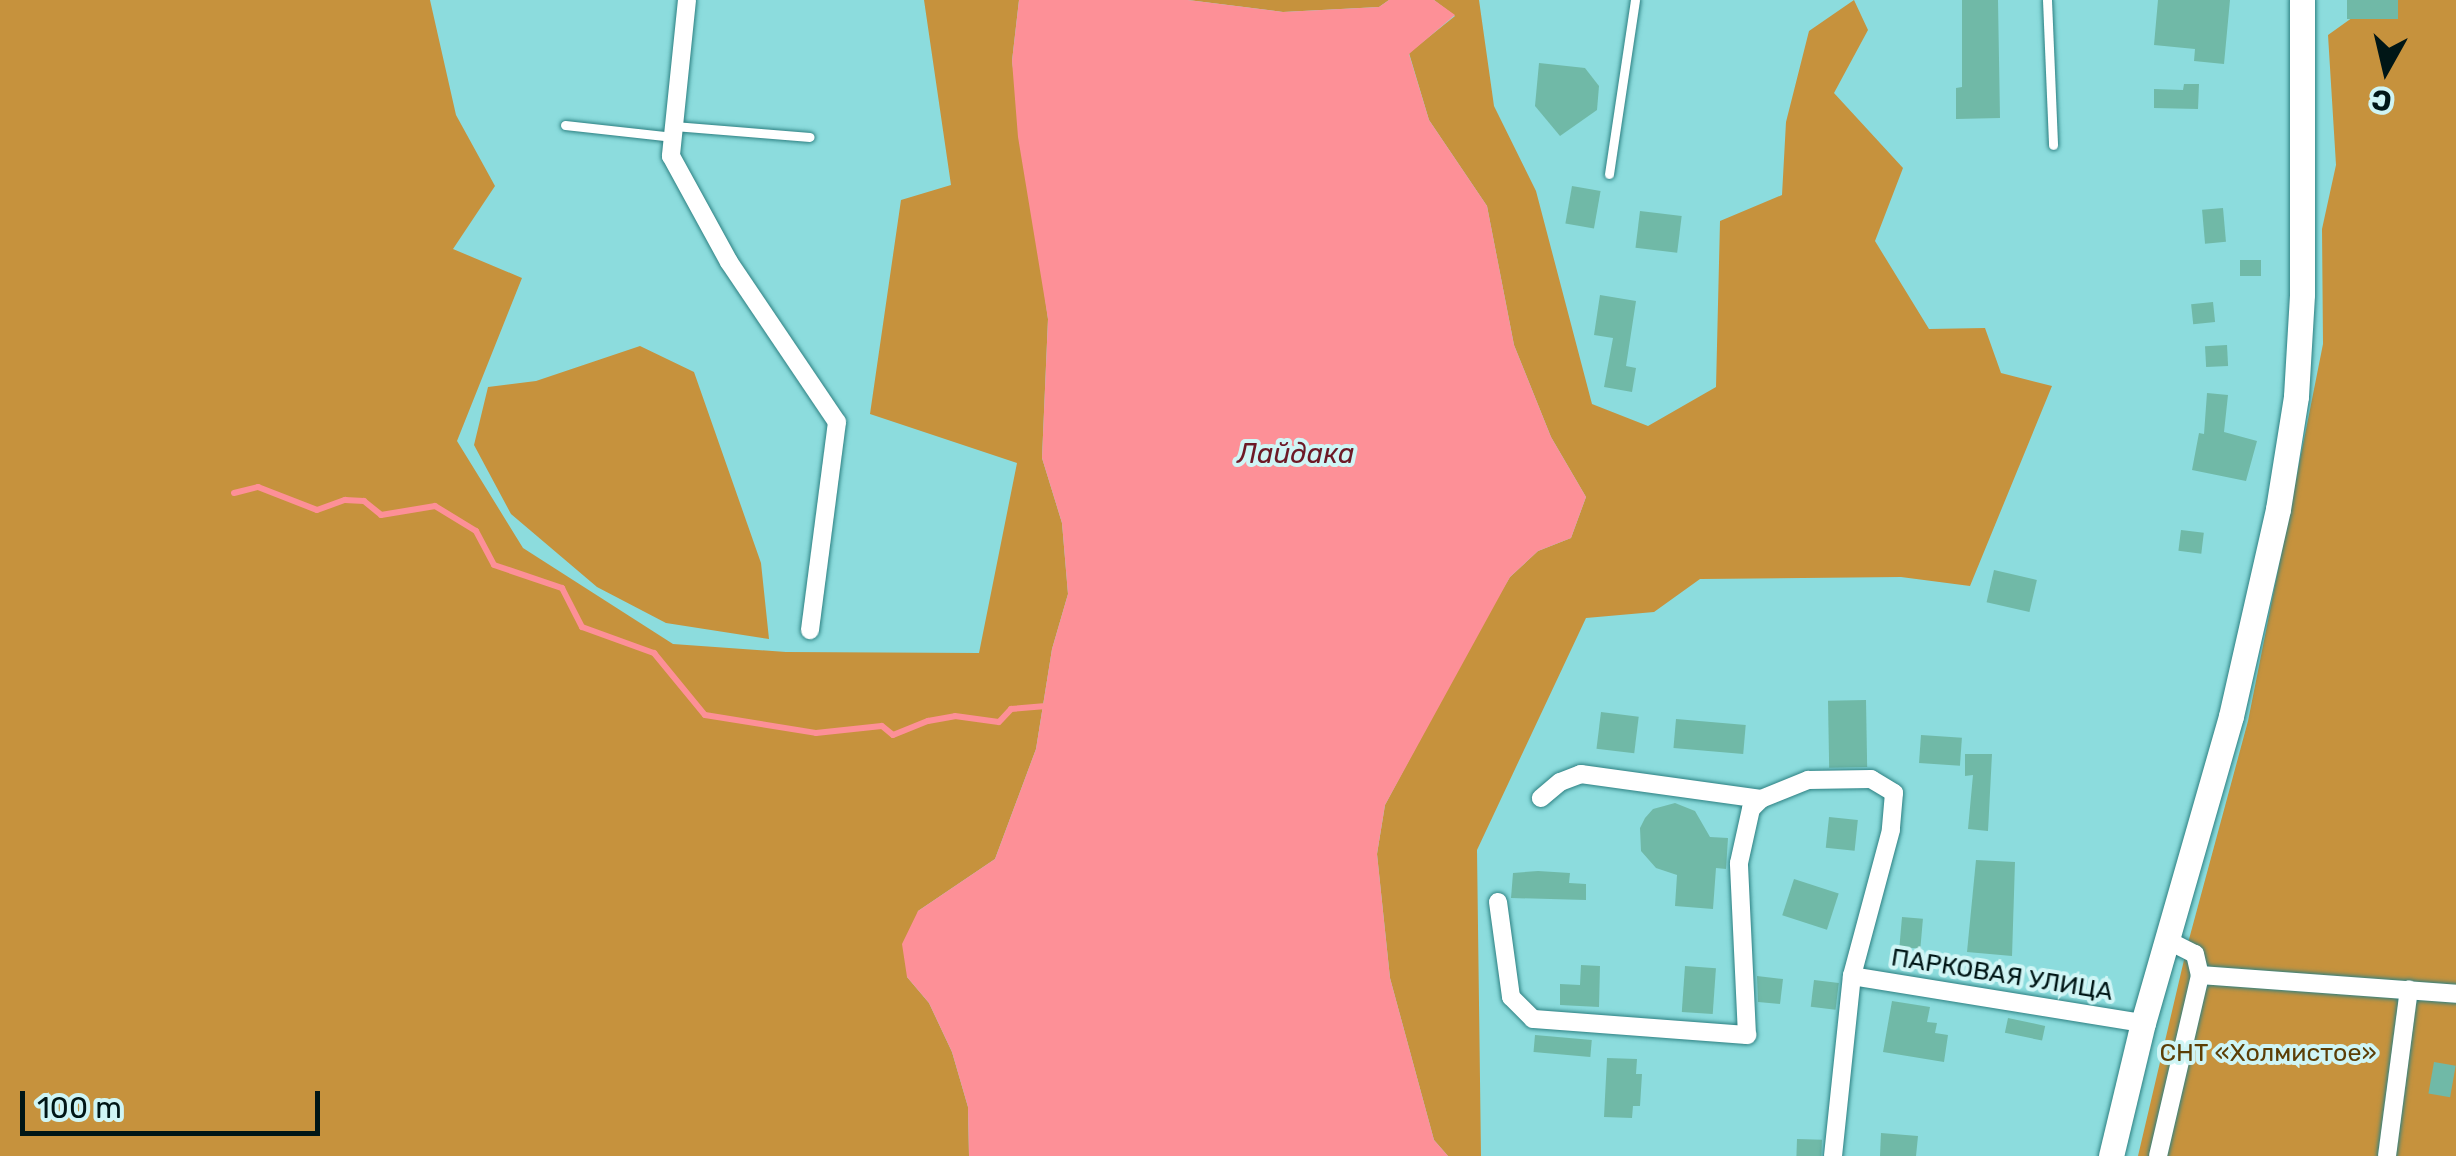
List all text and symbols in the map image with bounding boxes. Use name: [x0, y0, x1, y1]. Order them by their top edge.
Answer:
north arrow: [2336, 20, 2436, 120]
text: С: [2370, 82, 2394, 118]
water label: Лайдака: [1238, 437, 1354, 471]
street label: ПАРКОВАЯ УЛИЦА: [1889, 943, 2115, 1007]
park label: СНТ «Холмистое»: [2159, 1038, 2377, 1068]
scale bar: [25, 1071, 325, 1133]
text: 100 m: [37, 1090, 122, 1126]

